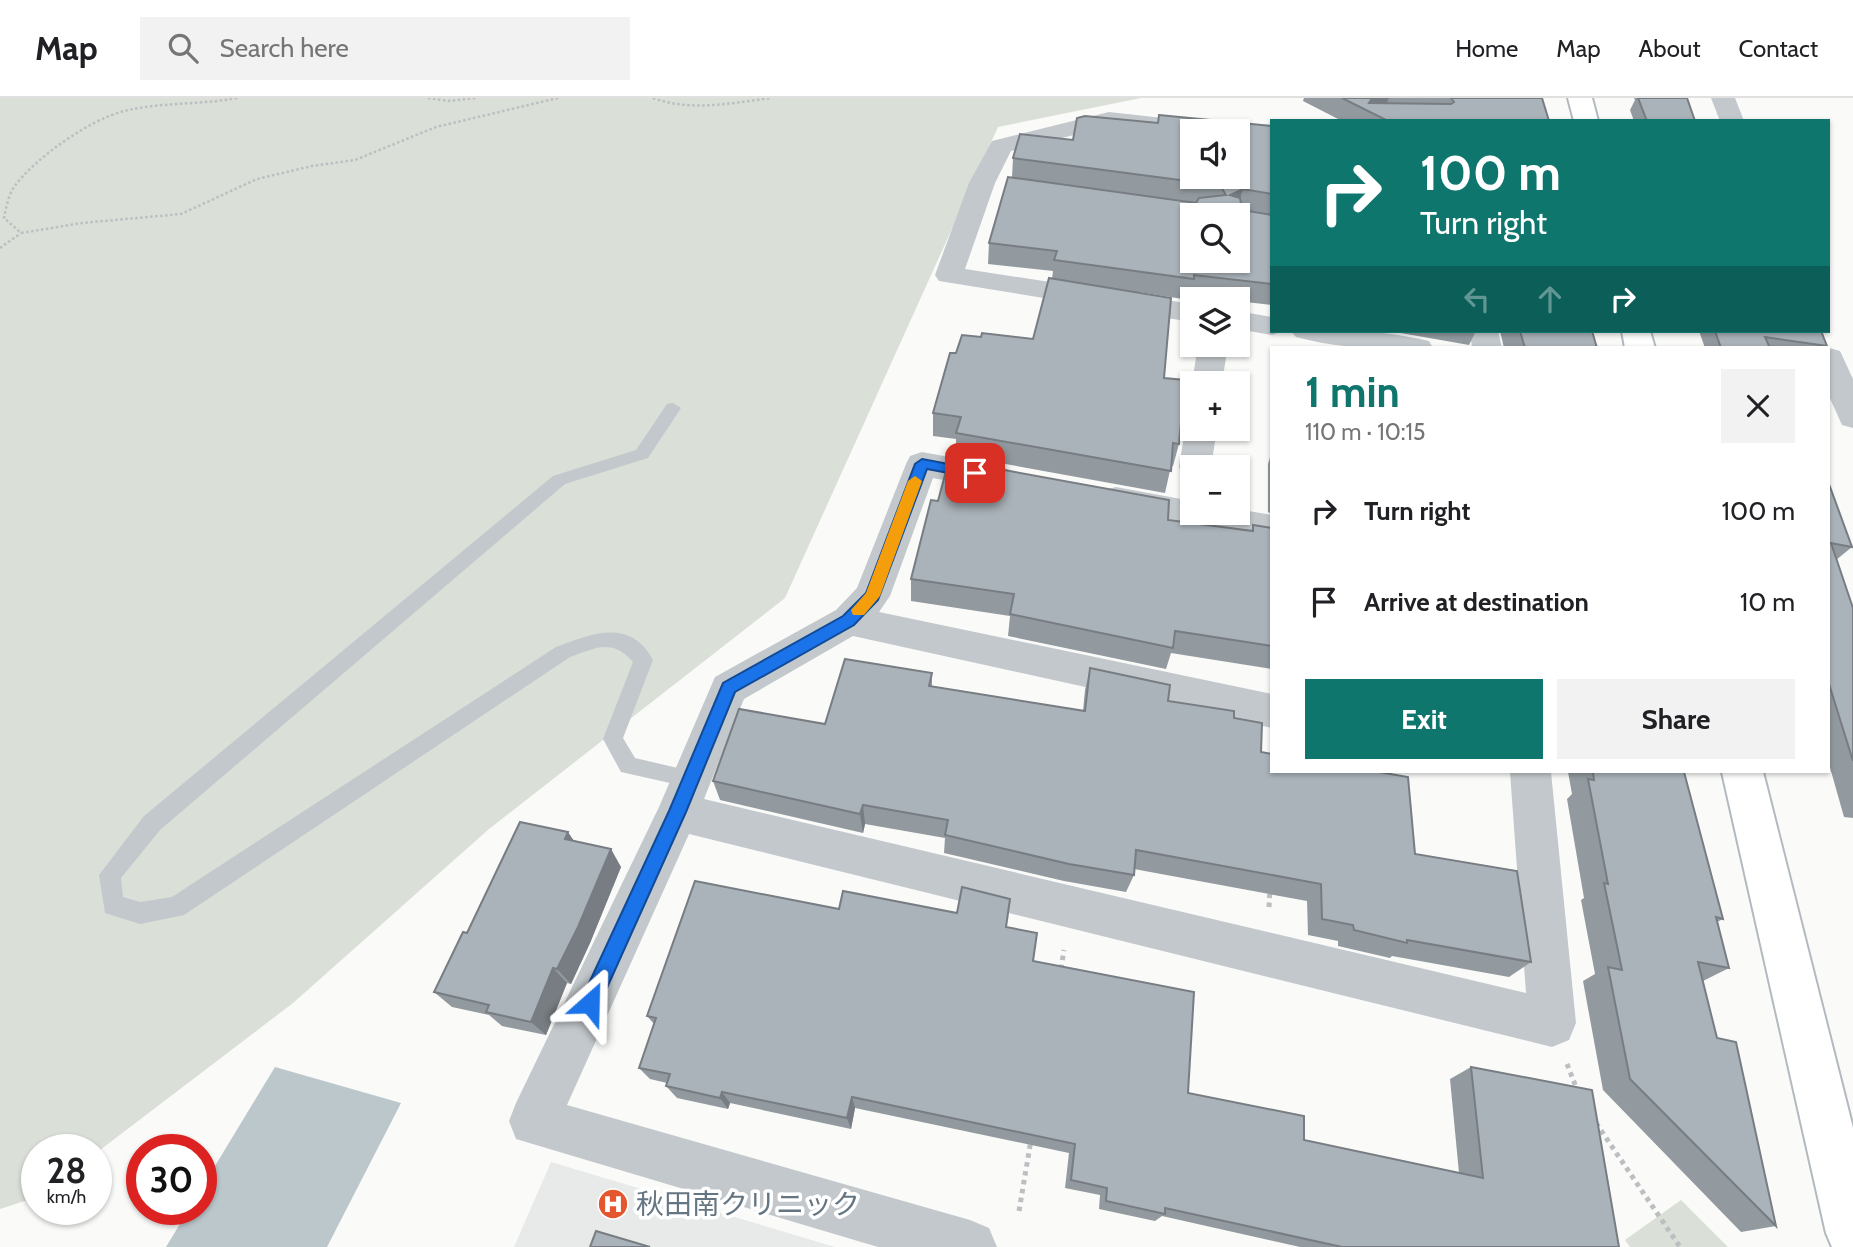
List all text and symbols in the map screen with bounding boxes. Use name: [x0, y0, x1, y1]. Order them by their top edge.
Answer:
search box: [140, 17, 630, 80]
text: Map: [35, 28, 98, 68]
icon: search: [164, 29, 202, 67]
text: Search here: [220, 32, 349, 64]
text: Home: [1455, 34, 1518, 63]
text: Map: [1556, 34, 1601, 63]
text: About: [1639, 34, 1701, 63]
text: Contact: [1739, 34, 1818, 63]
map controls: [1180, 119, 1250, 525]
button: sound: [1180, 119, 1250, 189]
text: 100 m: [1420, 143, 1561, 202]
icon: right: [1305, 147, 1396, 238]
button: search: [1180, 203, 1250, 273]
text: Turn right: [1420, 203, 1547, 242]
icon: left: [1458, 280, 1496, 318]
icon: ahead: [1531, 280, 1569, 318]
icon: right: [1604, 280, 1642, 318]
button: layers: [1180, 287, 1250, 357]
text: 1 min: [1305, 366, 1400, 418]
button: close: [1721, 369, 1795, 443]
button: +: [1180, 371, 1250, 441]
text: 110 m · 10:15: [1305, 418, 1426, 446]
pin: [945, 443, 1005, 503]
icon: arrive: [956, 454, 994, 492]
button: −: [1180, 455, 1250, 525]
icon: right: [1305, 492, 1343, 530]
text: Turn right: [1364, 495, 1470, 527]
text: 100 m: [1722, 495, 1795, 527]
icon: arrive: [1305, 583, 1343, 621]
text: Arrive at destination: [1364, 586, 1589, 618]
text: 10 m: [1740, 586, 1795, 618]
button: Exit: [1305, 679, 1543, 759]
button: Share: [1557, 679, 1795, 759]
position arrow: [553, 966, 627, 1040]
speed limit sign: 30: [126, 1134, 217, 1225]
text: 28: [47, 1149, 86, 1192]
text: km/h: [47, 1186, 86, 1208]
hospital icon: 秋田南クリニック: [596, 1187, 630, 1221]
place label: 秋田南クリニック: [636, 1187, 860, 1221]

